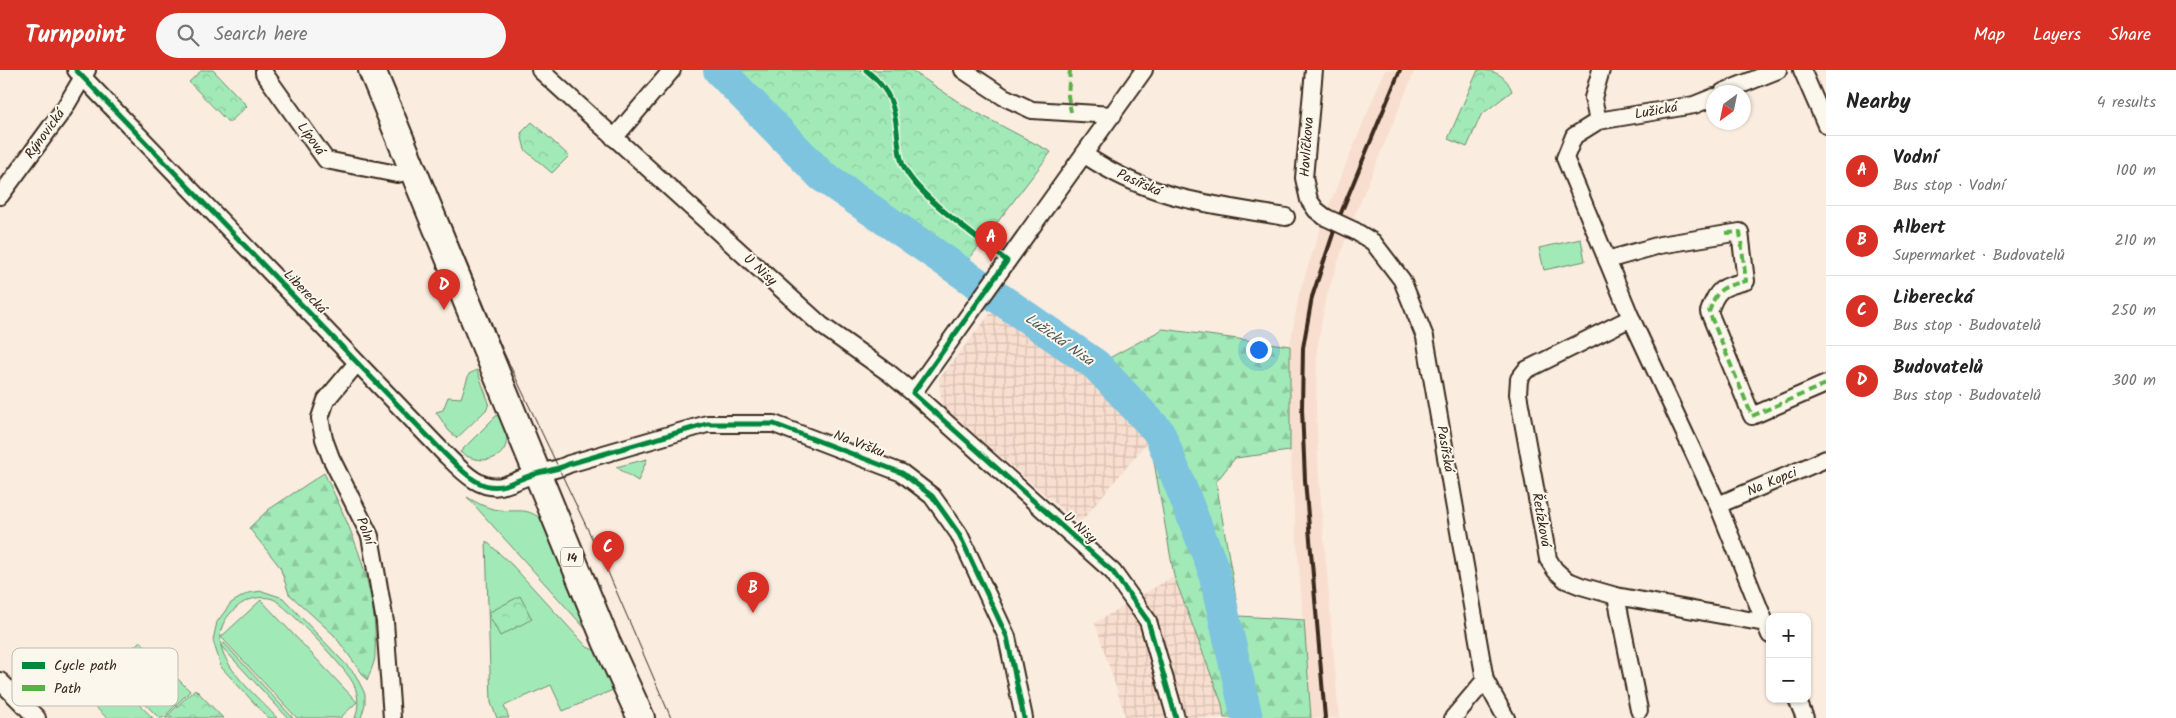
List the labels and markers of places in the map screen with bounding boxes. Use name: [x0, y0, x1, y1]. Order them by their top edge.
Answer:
pin: A: [975, 221, 1007, 262]
pin: D: [428, 269, 460, 310]
pin: C: [592, 531, 624, 572]
pin: B: [737, 572, 769, 613]

